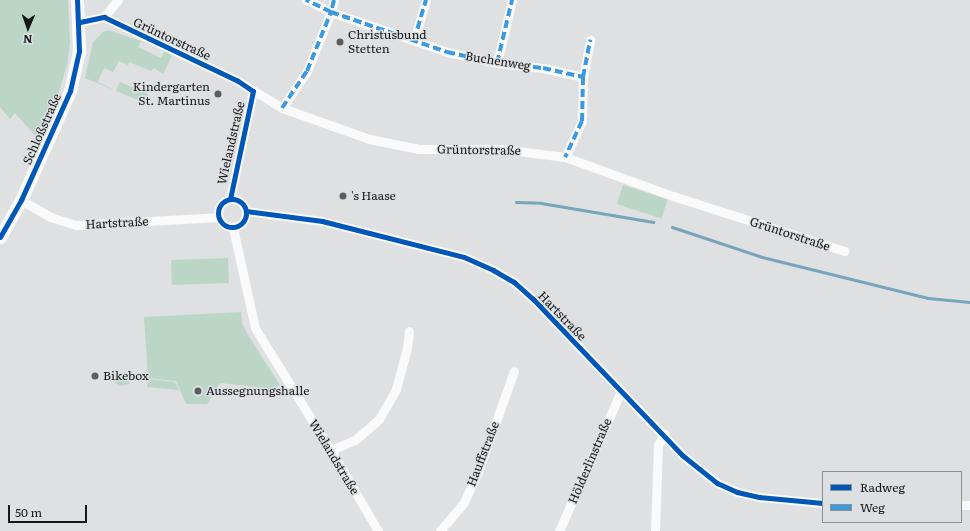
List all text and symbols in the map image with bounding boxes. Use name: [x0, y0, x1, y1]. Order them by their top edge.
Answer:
north arrow: [8, 8, 48, 48]
street label: Grüntorstraße: [131, 15, 213, 63]
place label: Christusbund Stetten: [348, 28, 427, 56]
text: N: [23, 32, 32, 48]
marker: Christusbund Stetten: [335, 37, 345, 47]
street label: Buchenweg: [464, 49, 532, 73]
place label: Kindergarten St. Martinus: [133, 80, 210, 108]
marker: Kindergarten St. Martinus: [213, 89, 223, 99]
street label: Schloßstraße: [20, 91, 64, 167]
street label: Wielandstraße: [214, 100, 248, 186]
street label: Grüntorstraße: [437, 142, 521, 158]
place label: 's Haase: [351, 189, 396, 203]
marker: 's Haase: [338, 191, 348, 201]
street label: Hartstraße: [85, 214, 149, 232]
street label: Grüntorstraße: [748, 214, 832, 254]
street label: Hartstraße: [535, 288, 589, 344]
place label: Bikebox: [103, 369, 149, 383]
marker: Bikebox: [90, 371, 100, 381]
place label: Aussegnungshalle: [206, 384, 309, 398]
marker: Aussegnungshalle: [193, 386, 203, 396]
street label: Hölderlinstraße: [565, 416, 615, 506]
street label: Wielandstraße: [306, 417, 362, 497]
street label: Hauffstraße: [464, 419, 502, 489]
legend: [822, 471, 962, 523]
text: Radweg: [860, 478, 905, 496]
scale bar: [10, 497, 89, 523]
text: Weg: [860, 498, 885, 516]
text: 50 m: [15, 503, 42, 521]

